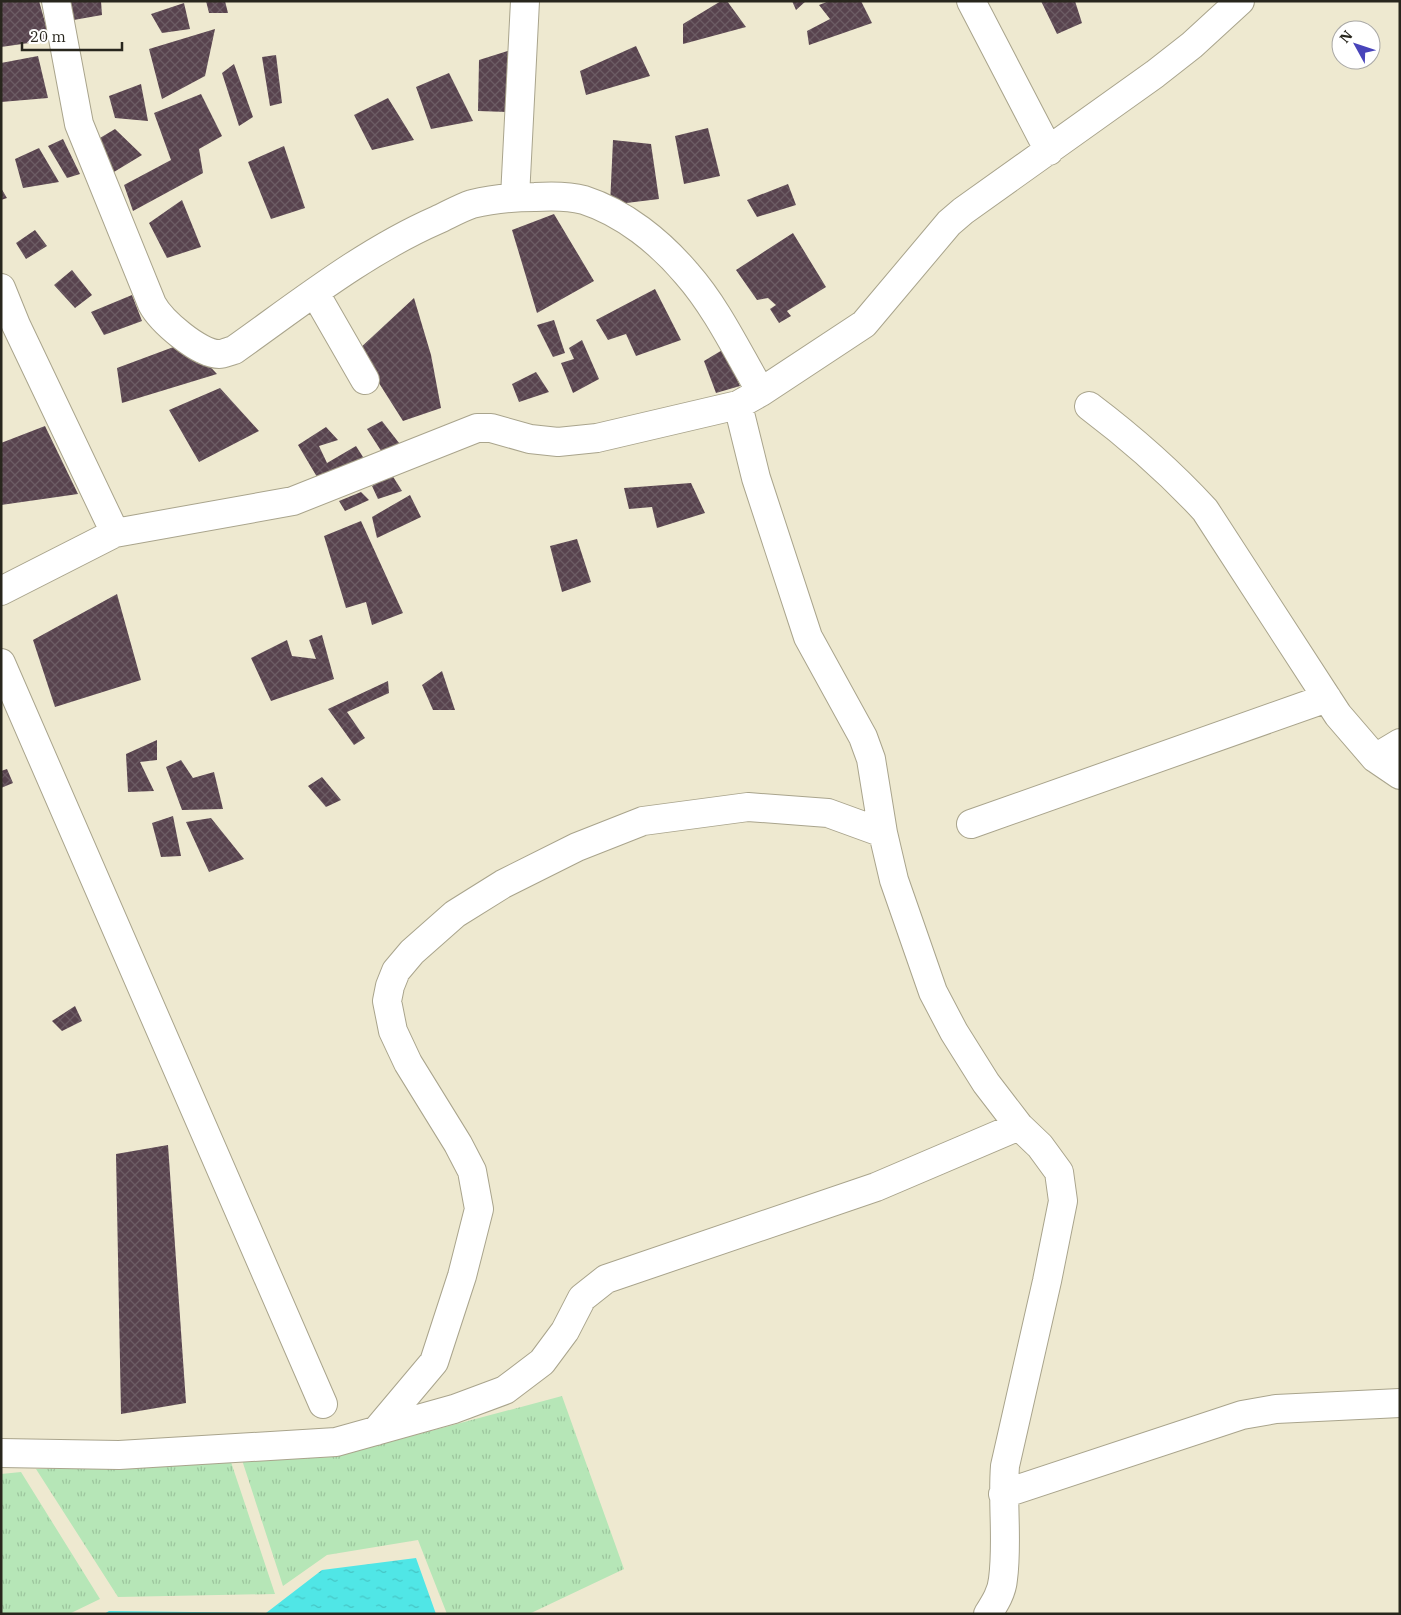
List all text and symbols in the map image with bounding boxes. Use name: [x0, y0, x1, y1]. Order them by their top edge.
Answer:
scale bar: [22, 20, 122, 52]
north arrow: [1331, 20, 1381, 70]
text: 20 m: [30, 27, 66, 46]
text: N: [1336, 27, 1356, 47]

